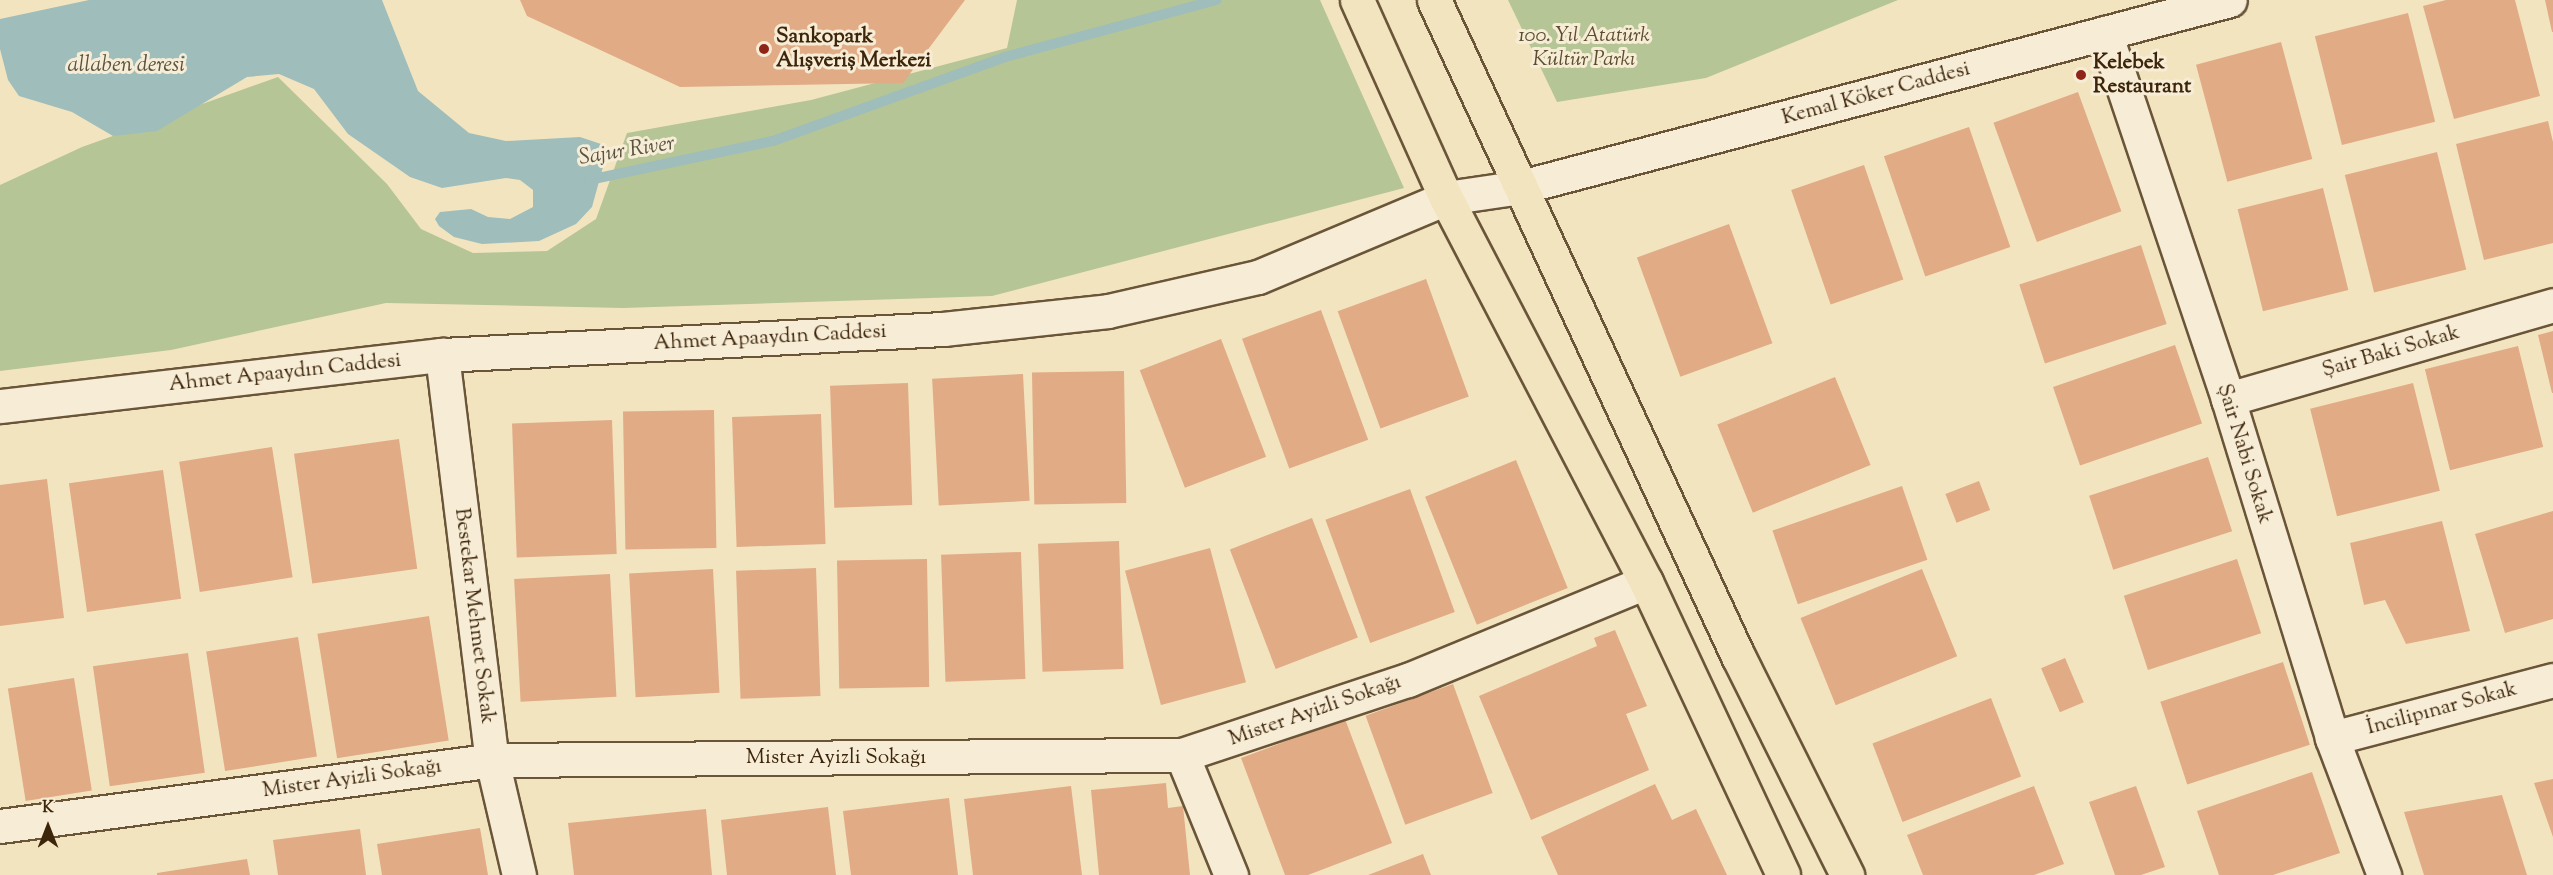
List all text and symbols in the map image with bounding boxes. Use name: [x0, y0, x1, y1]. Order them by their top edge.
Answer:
park label: 100. Yıl Atatürk Kültür Parkı: [1518, 23, 1650, 73]
place label: Sankopark Alışveriş Merkezi: [776, 24, 931, 74]
marker: Sankopark Alışveriş Merkezi: [757, 42, 771, 56]
place label: Kelebek Restaurant: [2093, 50, 2191, 100]
water label: allaben deresi: [67, 54, 185, 80]
street label: Kemal Köker Caddesi: [1779, 57, 1973, 131]
marker: Kelebek Restaurant: [2074, 68, 2088, 82]
water label: Sajur River: [577, 131, 677, 173]
street label: Ahmet Apaaydın Caddesi: [653, 319, 887, 357]
street label: Şair Baki Sokak: [2319, 320, 2463, 384]
street label: Ahmet Apaaydın Caddesi: [168, 348, 402, 398]
street label: Şair Nabi Sokak: [2211, 381, 2277, 527]
street label: Bestekar Mehmet Sokak: [448, 507, 500, 725]
street label: Mister Ayizli Sokağı: [1226, 670, 1404, 752]
street label: İncilipınar Sokak: [2364, 677, 2520, 741]
street label: Mister Ayizli Sokağı: [746, 745, 926, 771]
street label: Mister Ayizli Sokağı: [261, 754, 443, 804]
north arrow: [18, 797, 78, 857]
text: K: [42, 797, 54, 820]

